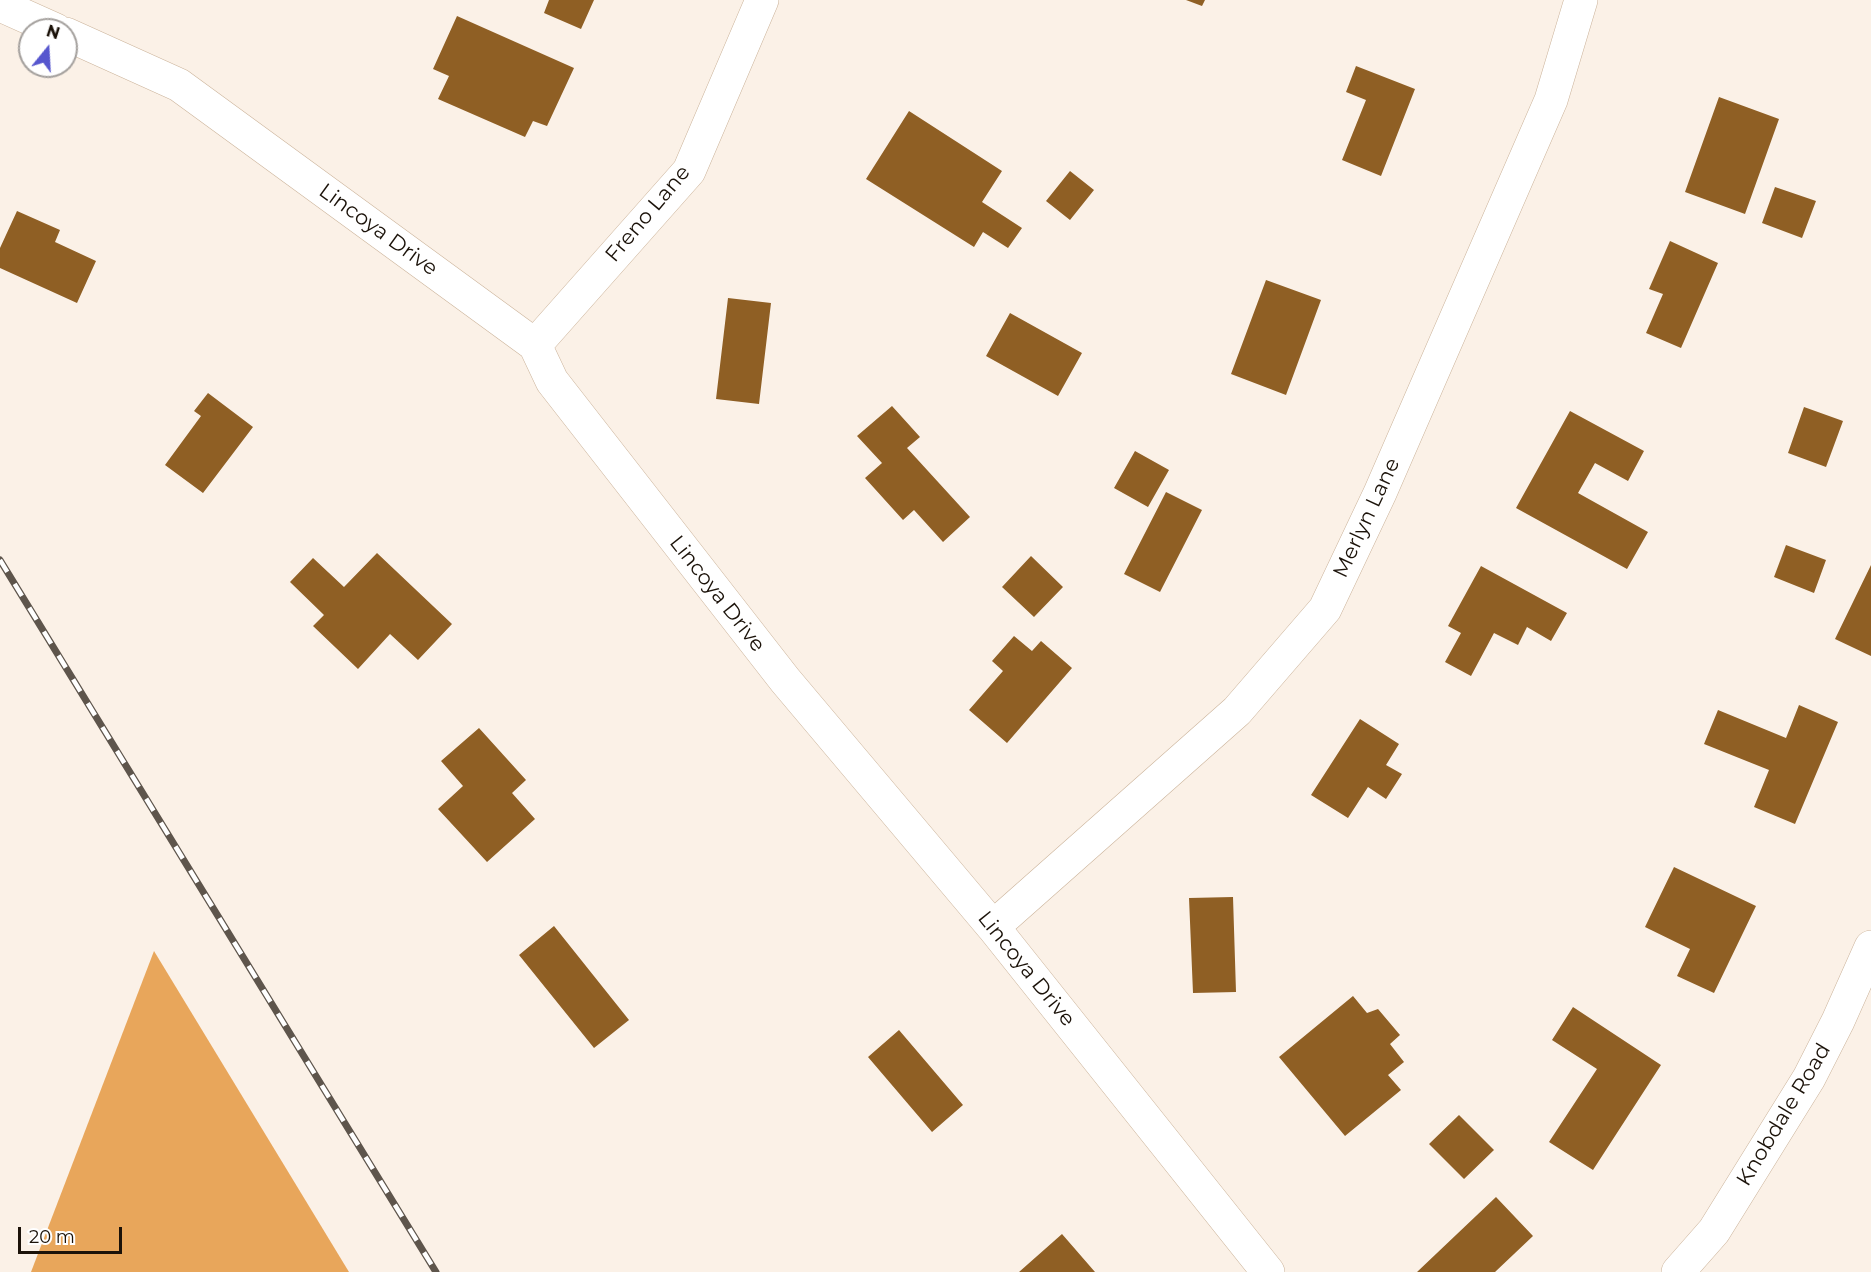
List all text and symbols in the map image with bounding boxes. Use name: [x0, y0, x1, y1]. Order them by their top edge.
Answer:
north arrow: [18, 18, 78, 78]
text: N: [44, 21, 62, 43]
street label: Freno Lane: [600, 161, 696, 267]
street label: Lincoya Drive: [314, 178, 442, 282]
street label: Merlyn Lane: [1328, 454, 1406, 582]
street label: Lincoya Drive: [664, 531, 770, 657]
street label: Lincoya Drive: [972, 906, 1080, 1032]
street label: Knobdale Road: [1732, 1039, 1836, 1191]
scale bar: [21, 1215, 124, 1253]
text: 20 m: [29, 1226, 75, 1248]

